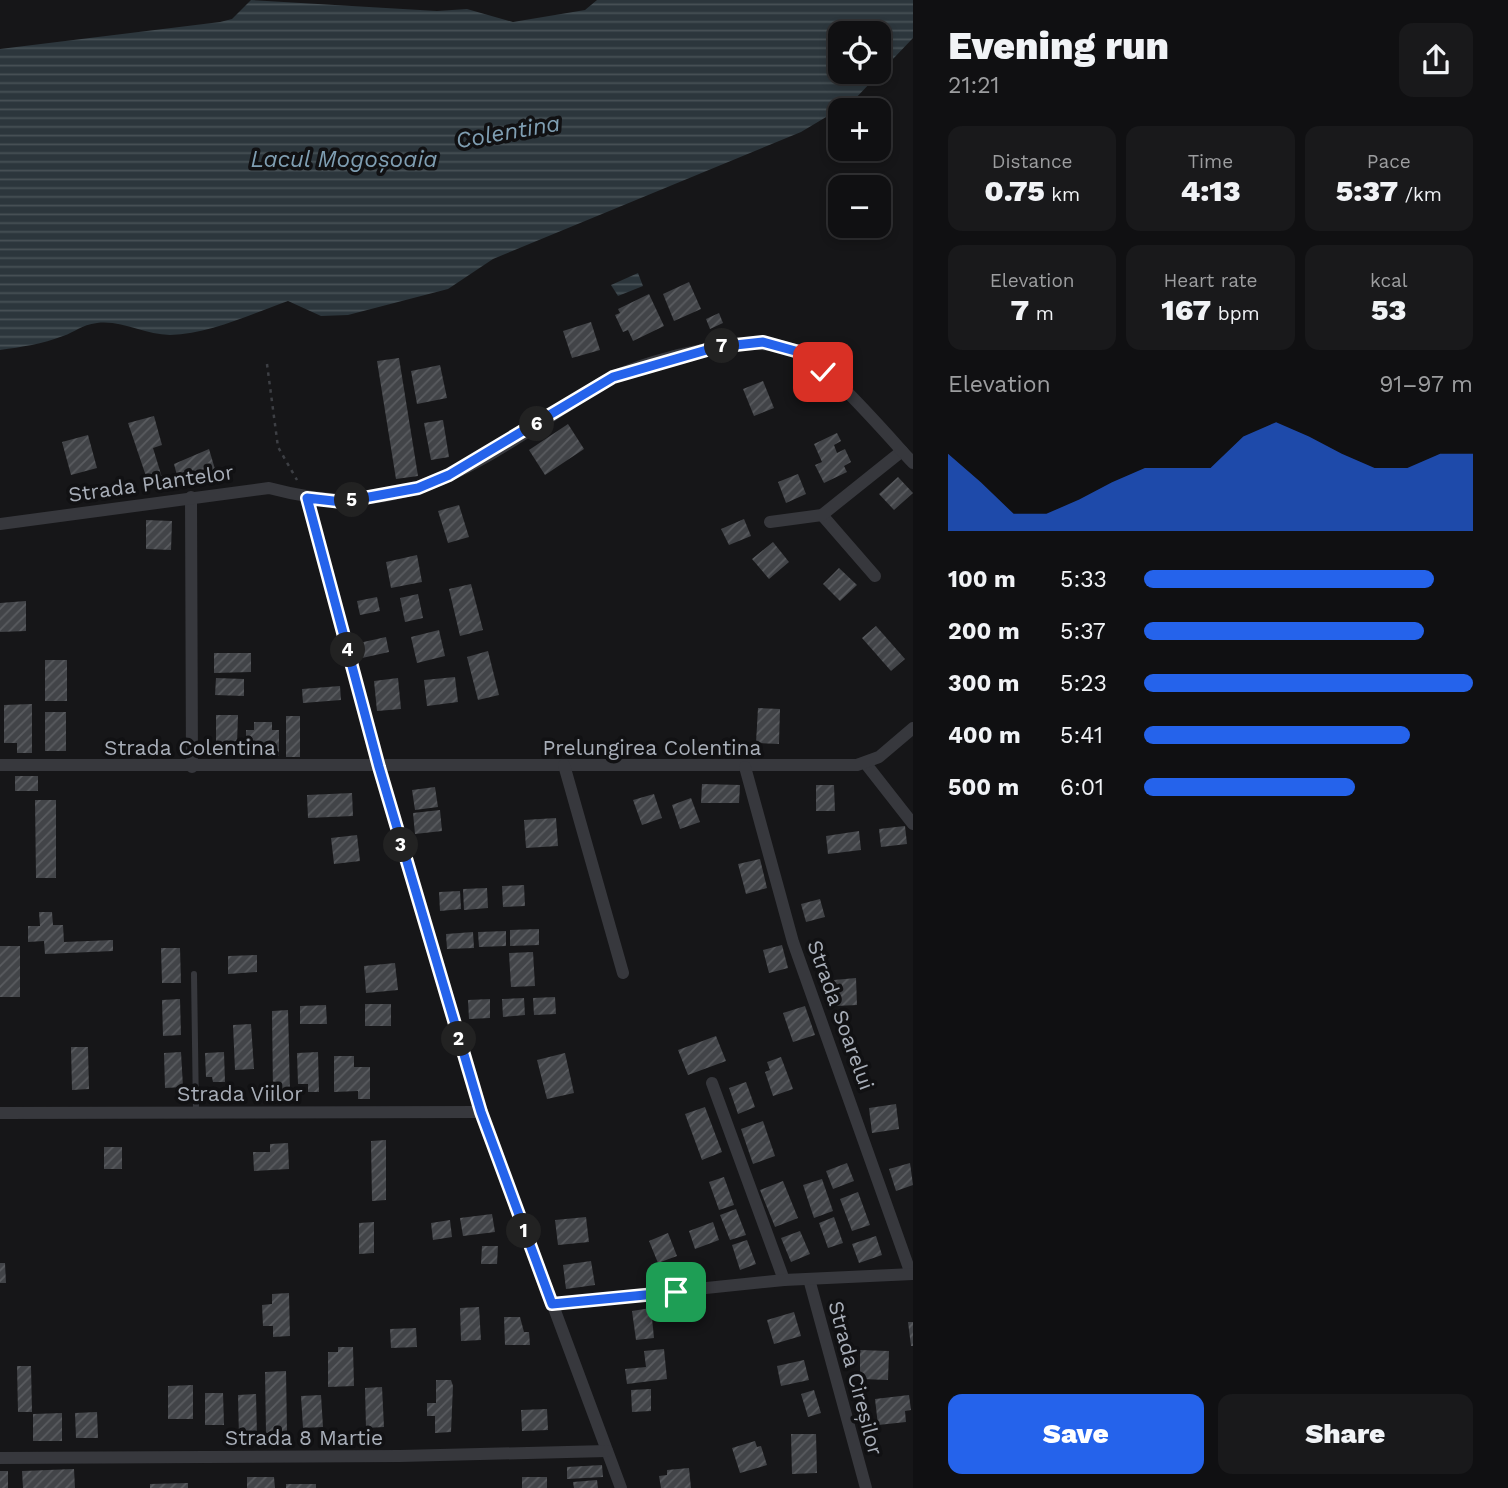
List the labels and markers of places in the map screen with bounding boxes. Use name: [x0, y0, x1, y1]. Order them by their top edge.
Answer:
pin: 7: [704, 328, 740, 364]
pin: [793, 342, 853, 402]
pin: 6: [520, 406, 554, 442]
pin: 5: [334, 482, 370, 518]
pin: 4: [330, 632, 366, 668]
pin: 3: [384, 828, 418, 862]
pin: 2: [442, 1021, 476, 1056]
pin: 1: [506, 1214, 542, 1248]
pin: [646, 1262, 706, 1322]

